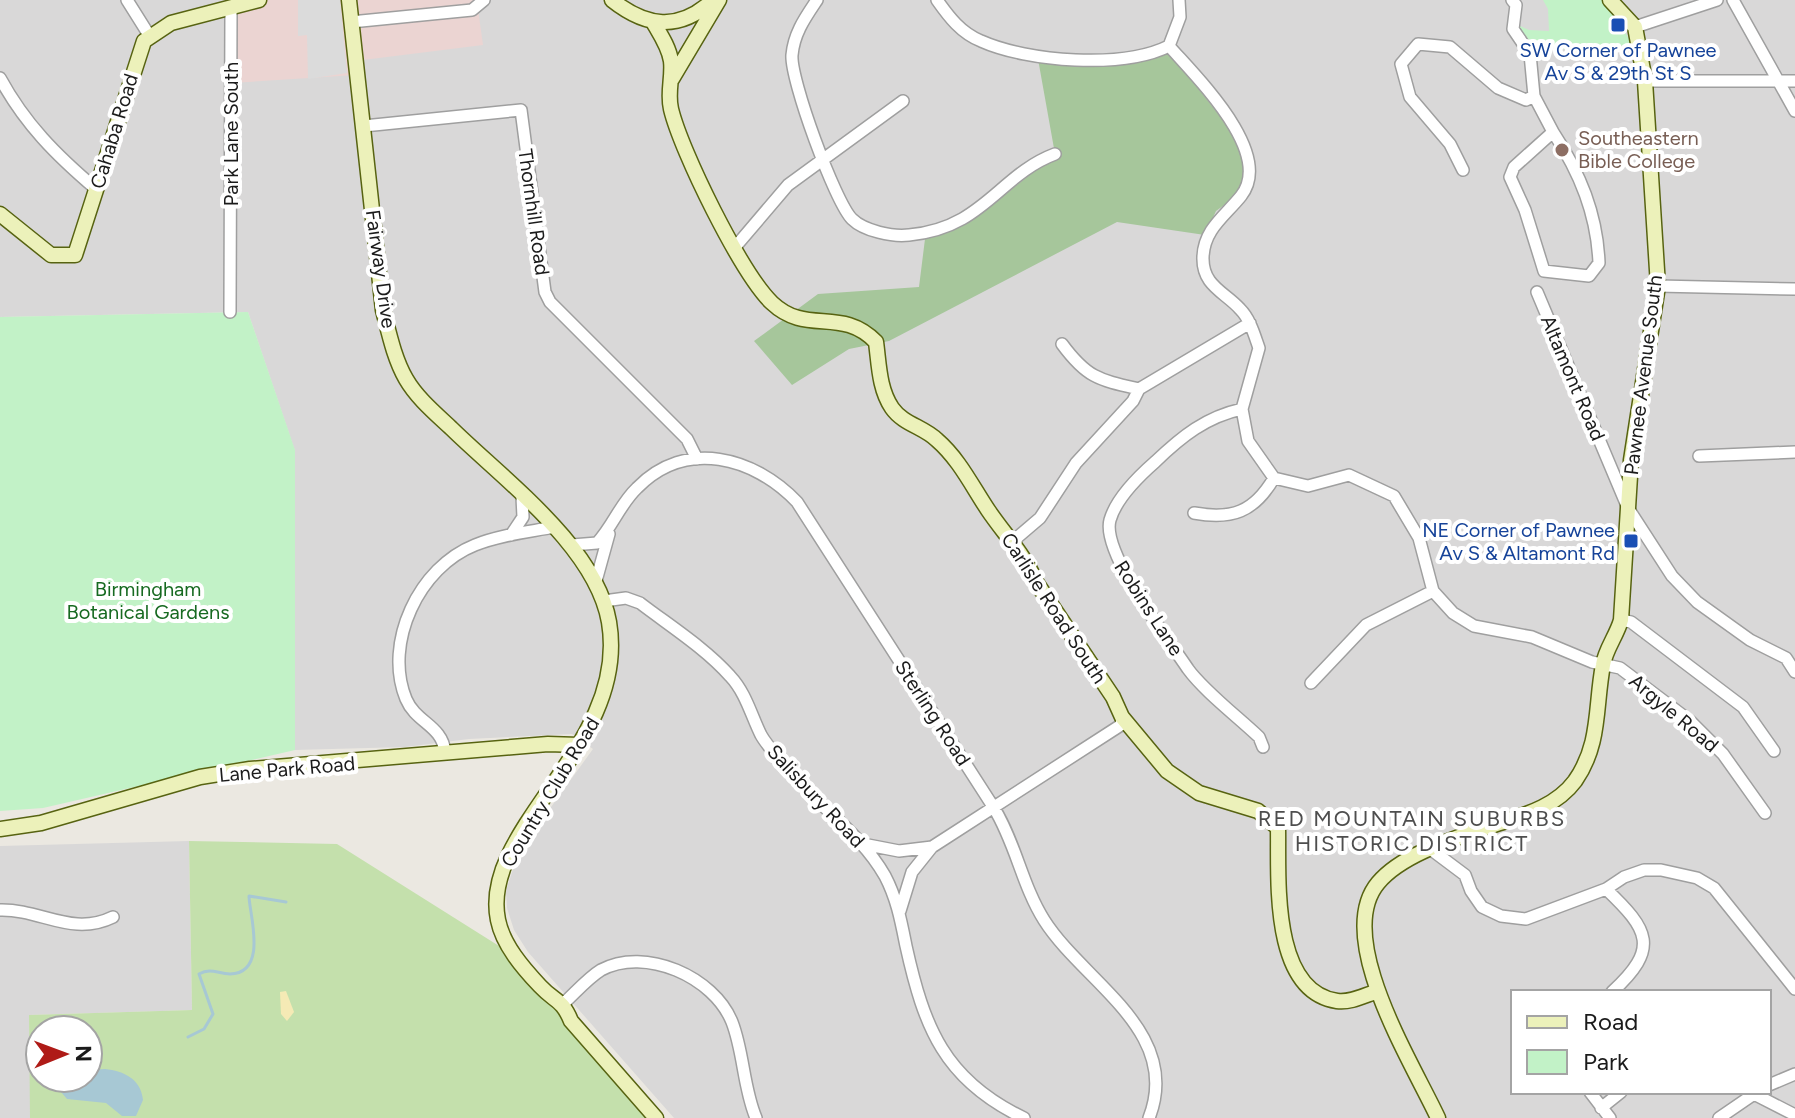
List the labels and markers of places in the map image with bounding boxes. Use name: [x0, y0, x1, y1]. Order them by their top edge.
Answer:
marker: SW Corner of Pawnee Av S & 29th St S: [1609, 16, 1627, 34]
place label: SW Corner of Pawnee Av S & 29th St S: [1519, 38, 1717, 85]
place label: Southeastern Bible College: [1578, 126, 1699, 173]
marker: Southeastern Bible College: [1553, 141, 1571, 159]
place label: NE Corner of Pawnee Av S & Altamont Rd: [1422, 518, 1615, 565]
marker: NE Corner of Pawnee Av S & Altamont Rd: [1622, 532, 1640, 550]

